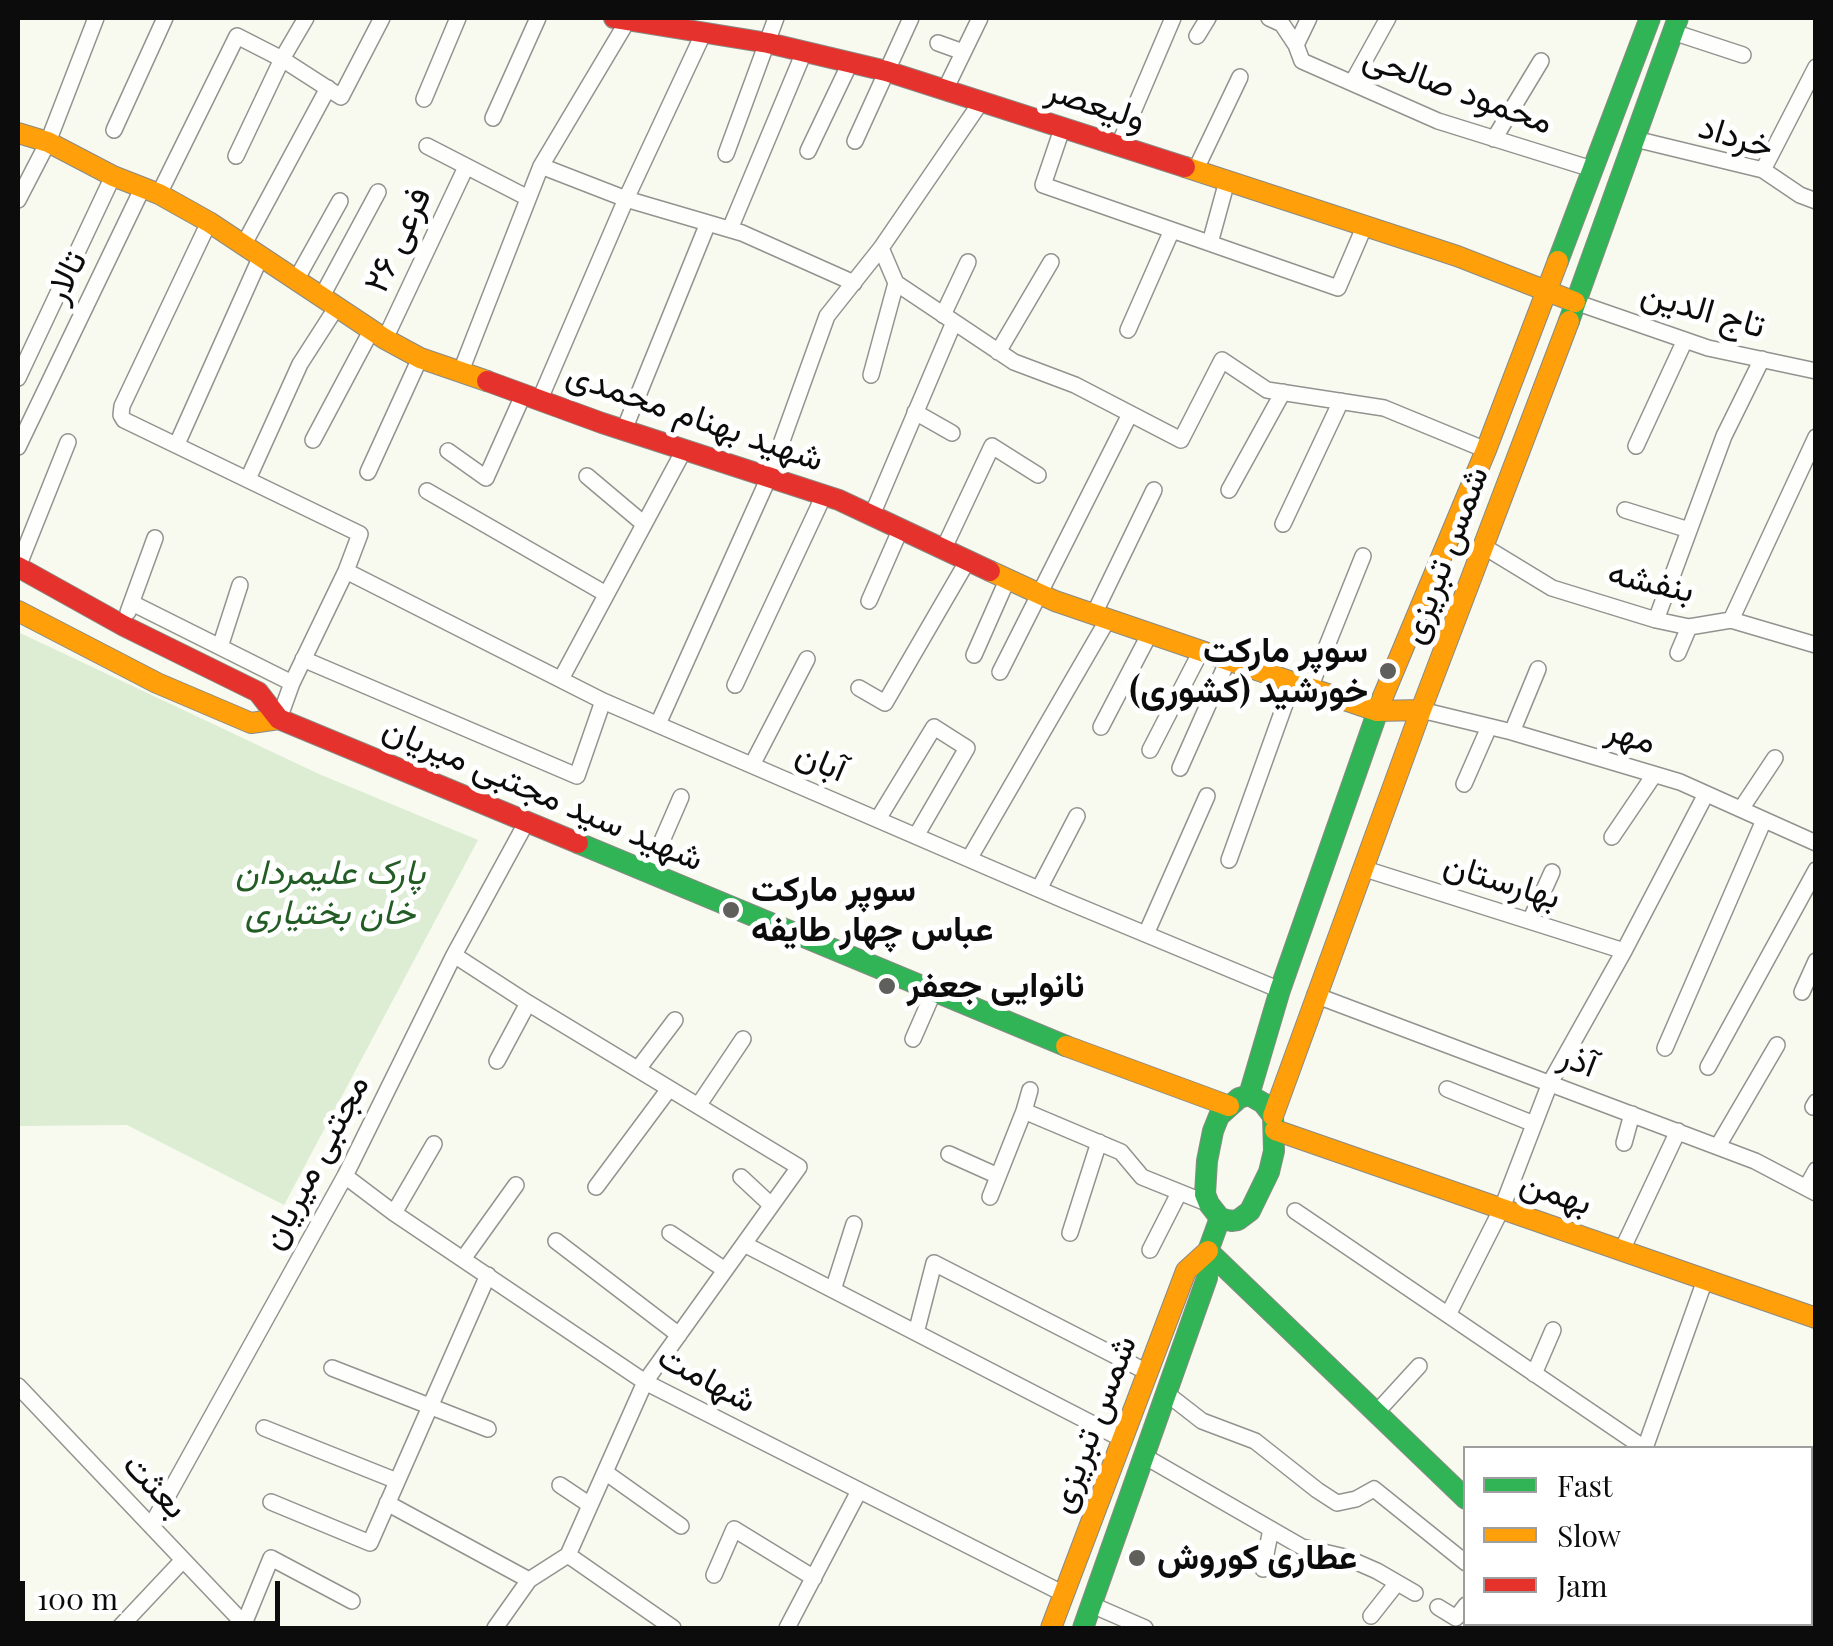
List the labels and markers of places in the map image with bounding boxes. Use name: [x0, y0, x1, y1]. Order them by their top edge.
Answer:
place label: سوپر مارکت خورشید (کشوری): [1129, 630, 1368, 712]
marker: سوپر مارکت خورشید (کشوری): [1377, 660, 1399, 682]
place label: سوپر مارکت عباس چهار طایفه: [751, 869, 993, 951]
marker: سوپر مارکت عباس چهار طایفه: [720, 899, 742, 921]
place label: نانوایی جعفر: [907, 965, 1084, 1007]
marker: نانوایی جعفر: [876, 975, 898, 997]
place label: عطاری کوروش: [1157, 1537, 1357, 1579]
marker: عطاری کوروش: [1126, 1547, 1148, 1569]

